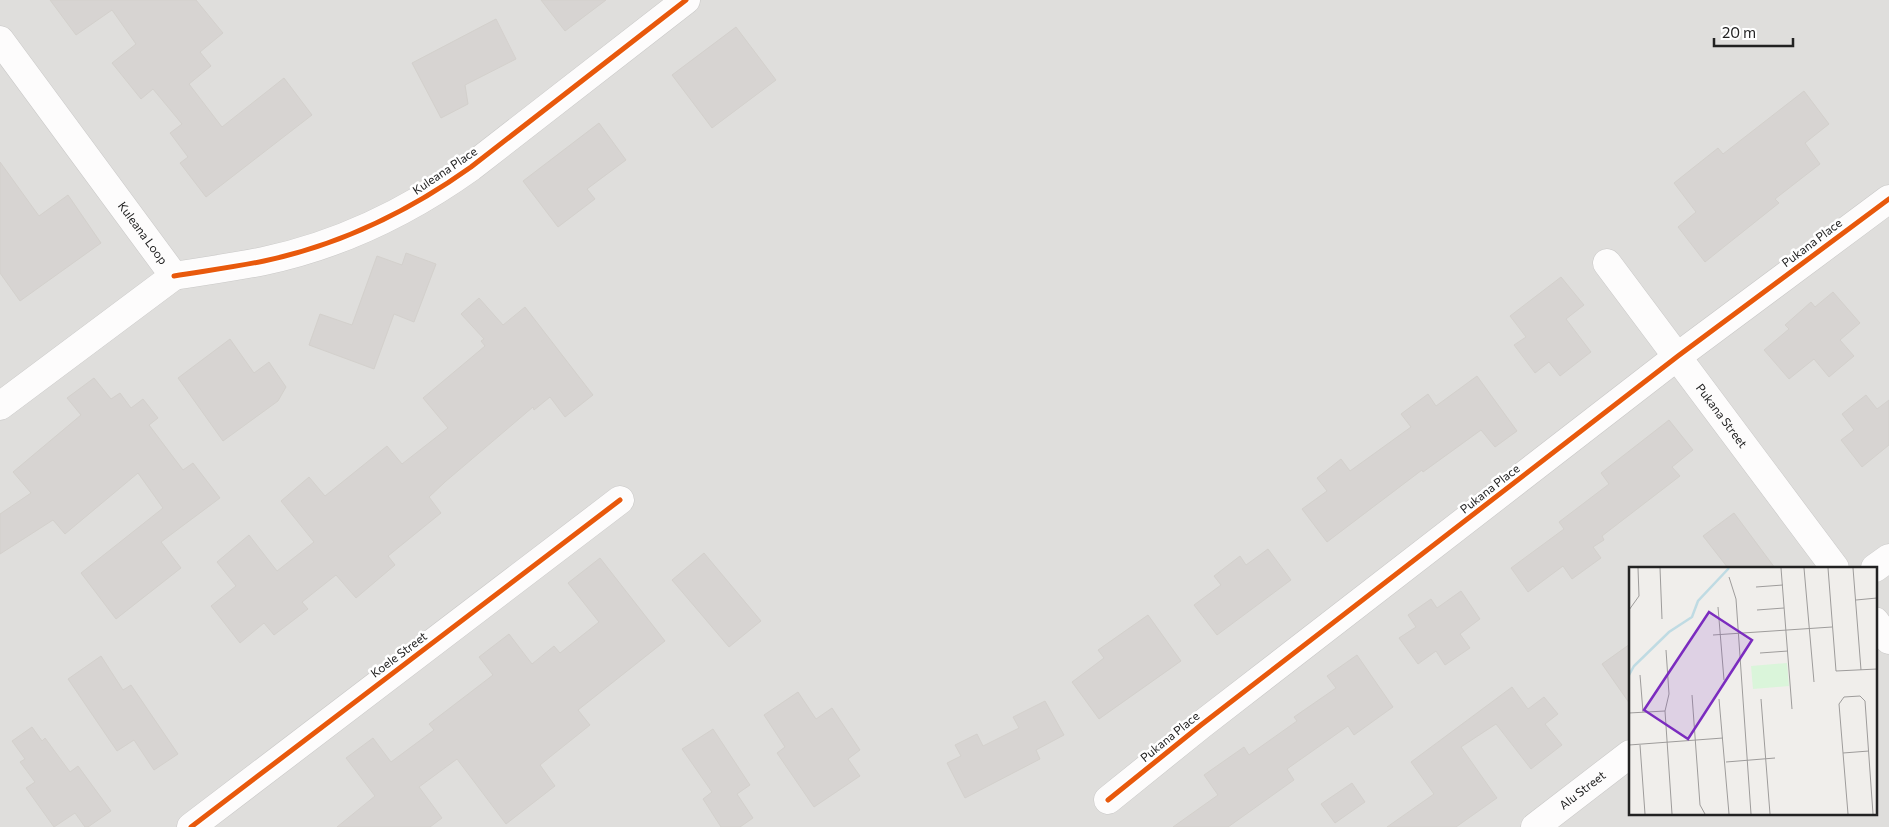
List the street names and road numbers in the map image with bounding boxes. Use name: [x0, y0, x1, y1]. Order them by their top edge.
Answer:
street label: Kuleana Place: [410, 143, 479, 197]
street label: Kuleana Loop: [116, 199, 171, 267]
street label: Pukana Place: [1779, 215, 1844, 269]
street label: Pukana Street: [1694, 381, 1751, 450]
street label: Pukana Place: [1457, 461, 1522, 516]
street label: Koele Street: [368, 628, 429, 680]
street label: Pukana Place: [1137, 708, 1202, 764]
street label: Alu Street: [1556, 768, 1608, 812]

